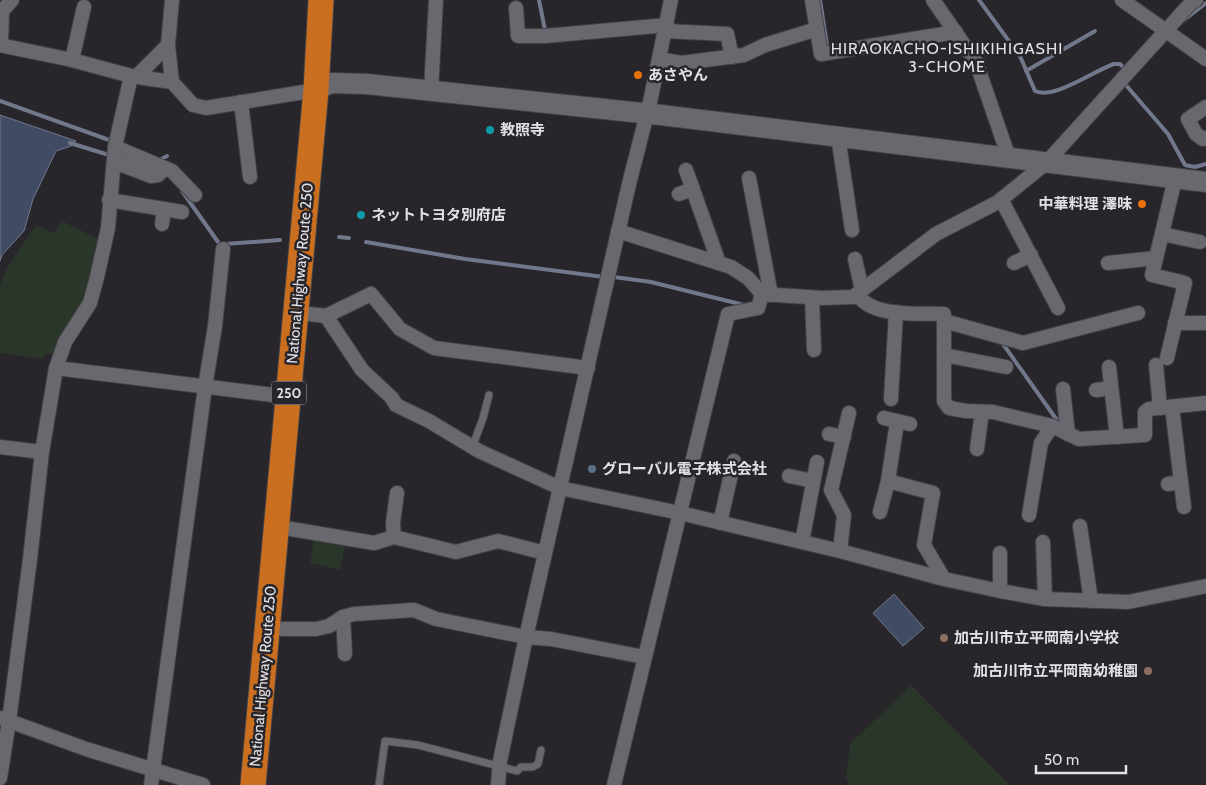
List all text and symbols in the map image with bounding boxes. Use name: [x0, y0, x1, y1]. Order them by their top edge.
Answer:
district label: HIRAOKACHO-ISHIKIHIGASHI 3-CHOME: [831, 39, 1063, 76]
place label: あさやん: [648, 66, 708, 84]
marker: あさやん: [632, 69, 644, 81]
place label: 教照寺: [500, 121, 545, 139]
marker: 教照寺: [484, 124, 496, 136]
street label: National Highway Route 250: [283, 182, 317, 364]
place label: 中華料理 澤味: [1039, 195, 1132, 213]
marker: 中華料理 澤味: [1136, 198, 1148, 210]
place label: ネットトヨタ別府店: [371, 206, 506, 224]
marker: ネットトヨタ別府店: [355, 209, 367, 221]
road number: 250: [272, 382, 306, 404]
place label: グローバル電子株式会社: [602, 460, 767, 478]
marker: グローバル電子株式会社: [586, 463, 598, 475]
street label: National Highway Route 250: [246, 585, 280, 767]
place label: 加古川市立平岡南小学校: [954, 629, 1119, 647]
marker: 加古川市立平岡南小学校: [938, 632, 950, 644]
place label: 加古川市立平岡南幼稚園: [973, 662, 1138, 680]
marker: 加古川市立平岡南幼稚園: [1142, 665, 1154, 677]
scale bar: [1036, 742, 1126, 774]
text: 50 m: [1044, 751, 1079, 769]

